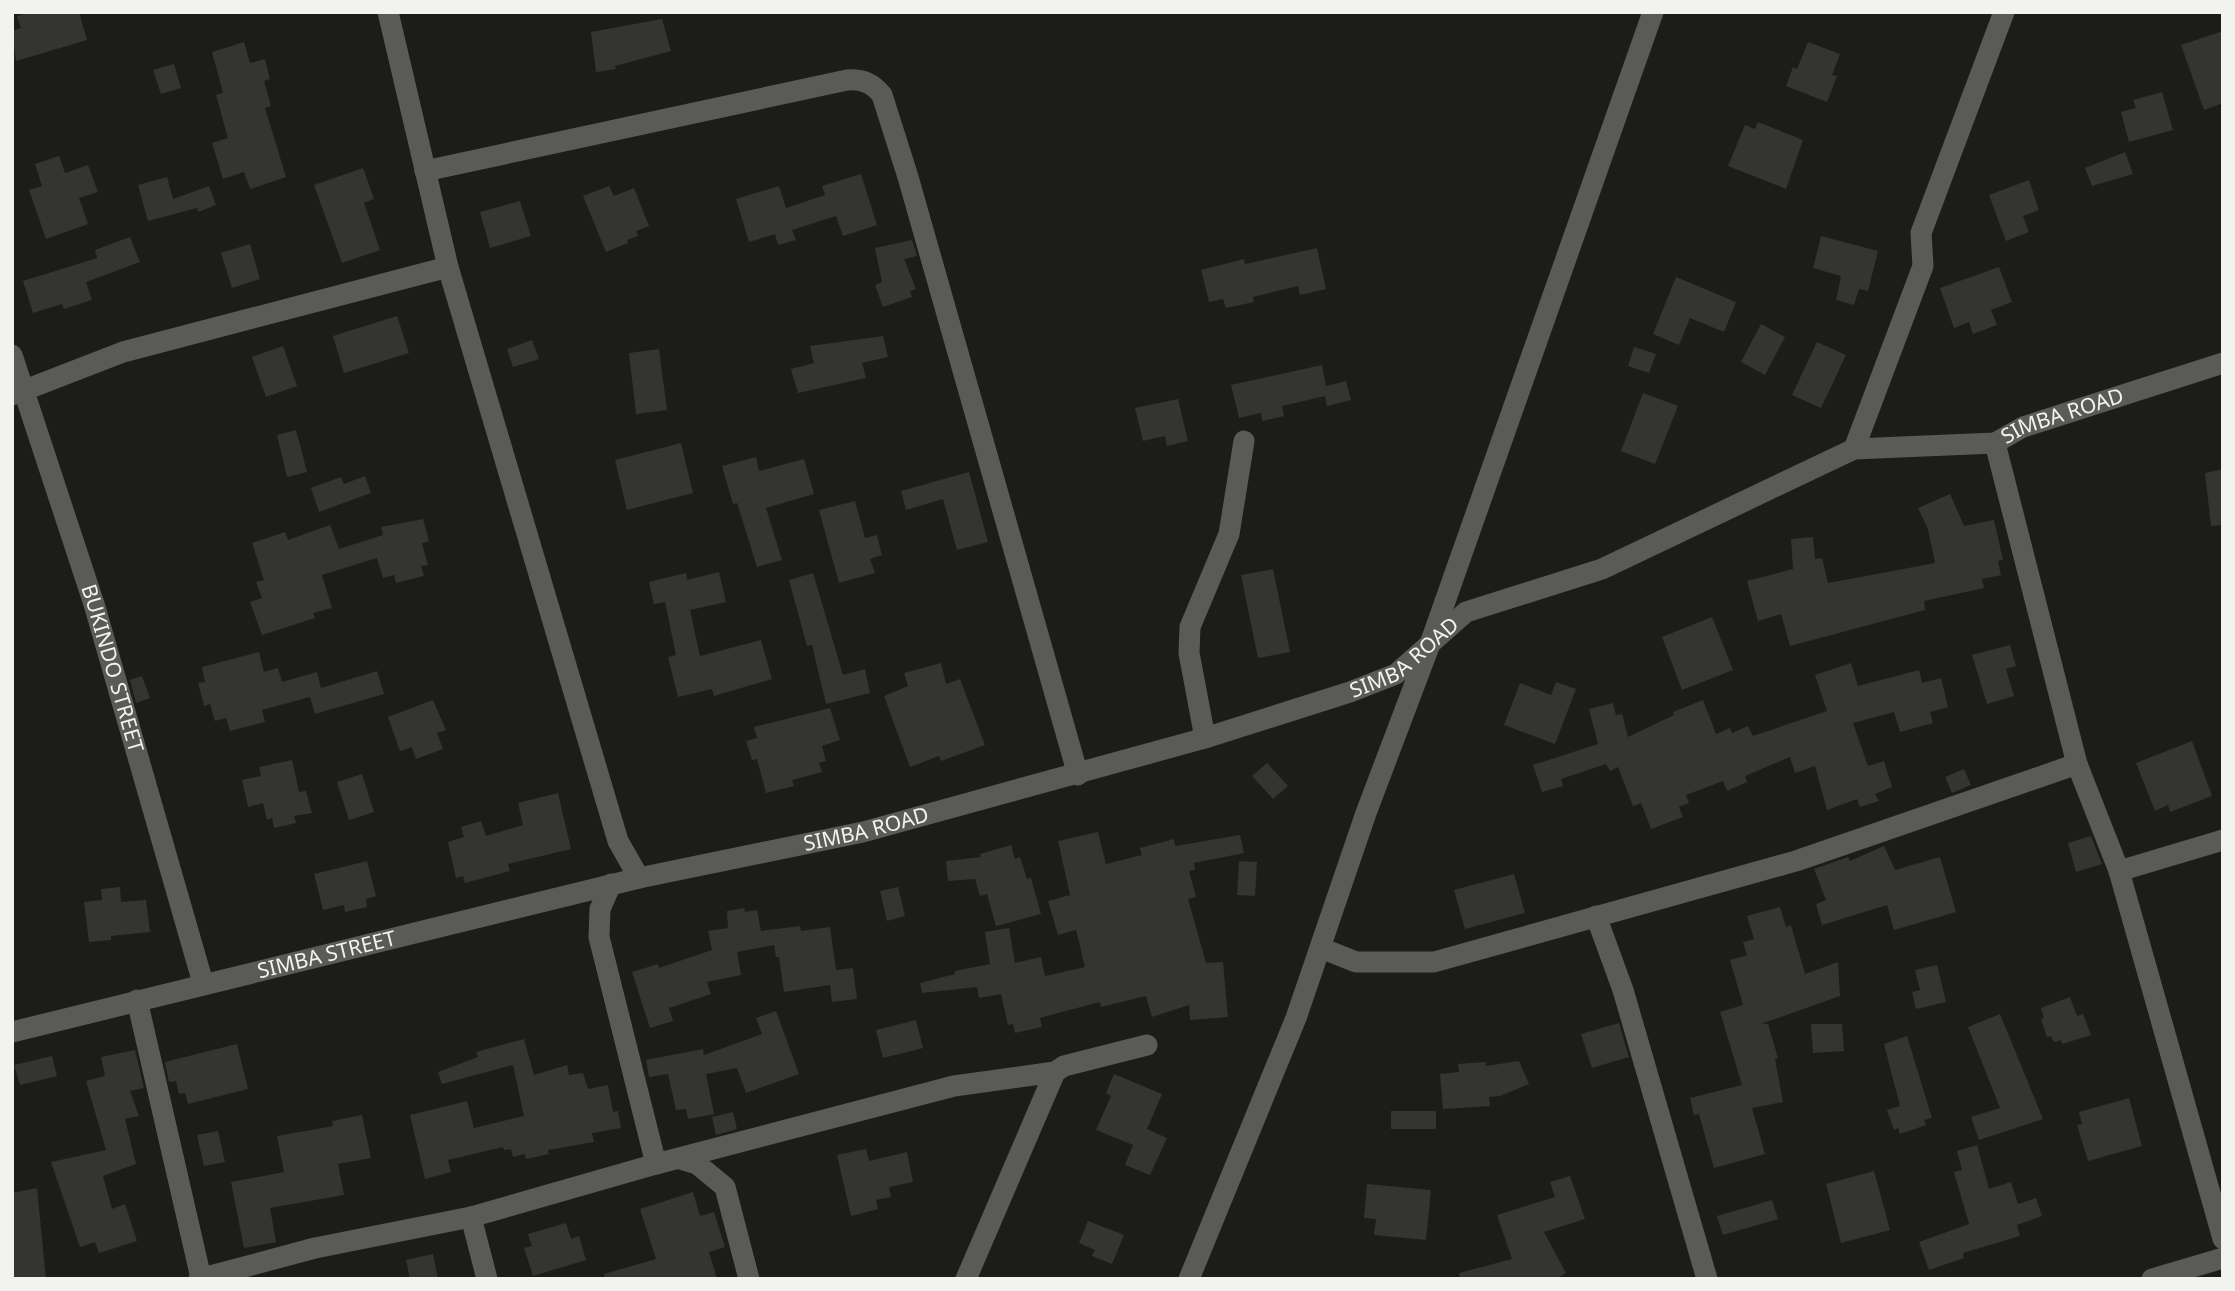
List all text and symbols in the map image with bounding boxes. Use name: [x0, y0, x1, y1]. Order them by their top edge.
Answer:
street label: SIMBA ROAD: [1995, 381, 2127, 450]
street label: BUKINDO STREET: [75, 580, 151, 756]
street label: SIMBA ROAD: [1345, 610, 1464, 704]
street label: SIMBA ROAD: [801, 800, 932, 857]
street label: SIMBA STREET: [254, 923, 399, 984]

